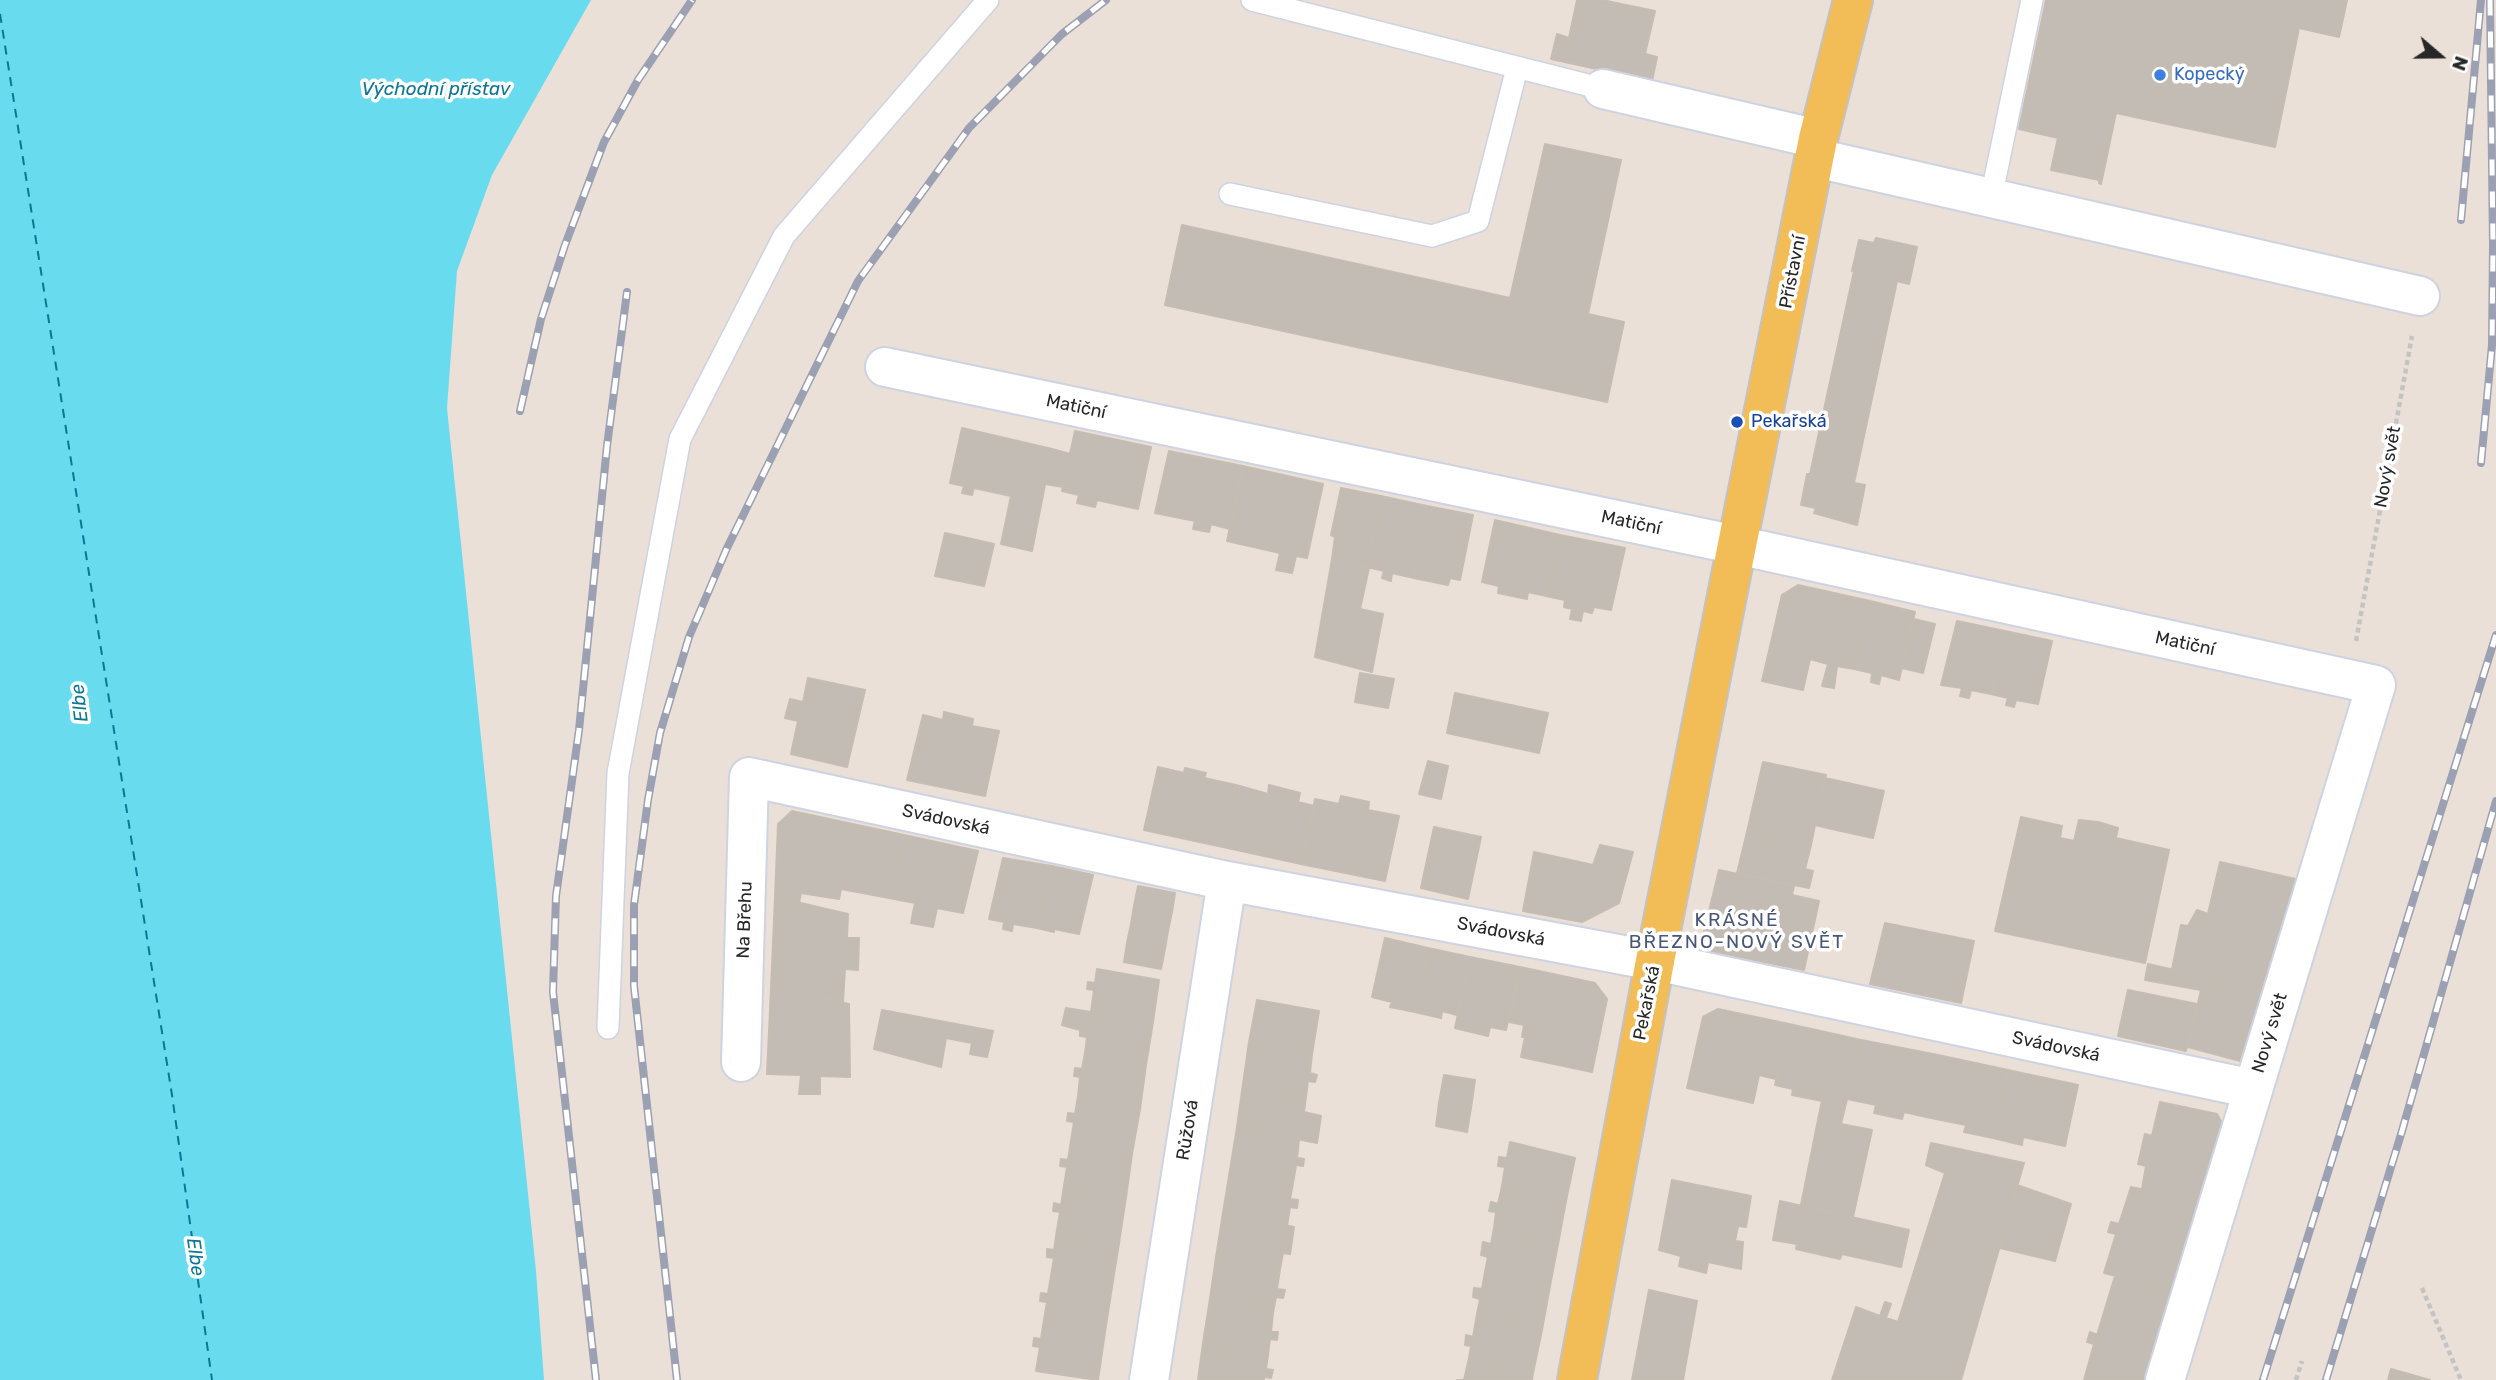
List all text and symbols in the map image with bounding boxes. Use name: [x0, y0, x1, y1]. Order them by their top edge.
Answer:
north arrow: [2405, 21, 2475, 91]
text: N: [2447, 53, 2473, 74]
place label: Kopecký: [2174, 64, 2245, 86]
marker: Kopecký: [2152, 67, 2168, 83]
water label: Východní přístav: [361, 79, 511, 101]
street label: Přístavní: [1775, 234, 1811, 310]
street label: Matiční: [1044, 390, 1108, 424]
place label: Pekařská: [1751, 411, 1827, 433]
marker: Pekařská: [1729, 414, 1745, 430]
street label: Nový svět: [2370, 425, 2406, 509]
street label: Matiční: [1599, 506, 1663, 540]
street label: Matiční: [2153, 627, 2217, 661]
water label: Elbe: [66, 683, 94, 723]
street label: Svádovská: [900, 800, 992, 840]
street label: Na Břehu: [733, 881, 757, 959]
district label: KRÁSNÉ BŘEZNO-NOVÝ SVĚT: [1631, 910, 1843, 954]
street label: Svádovská: [1455, 913, 1547, 951]
street label: Pekařská: [1629, 964, 1665, 1042]
street label: Nový svět: [2248, 990, 2292, 1076]
street label: Svádovská: [2010, 1027, 2102, 1067]
street label: Růžová: [1173, 1098, 1203, 1162]
water label: Elbe: [181, 1237, 209, 1277]

